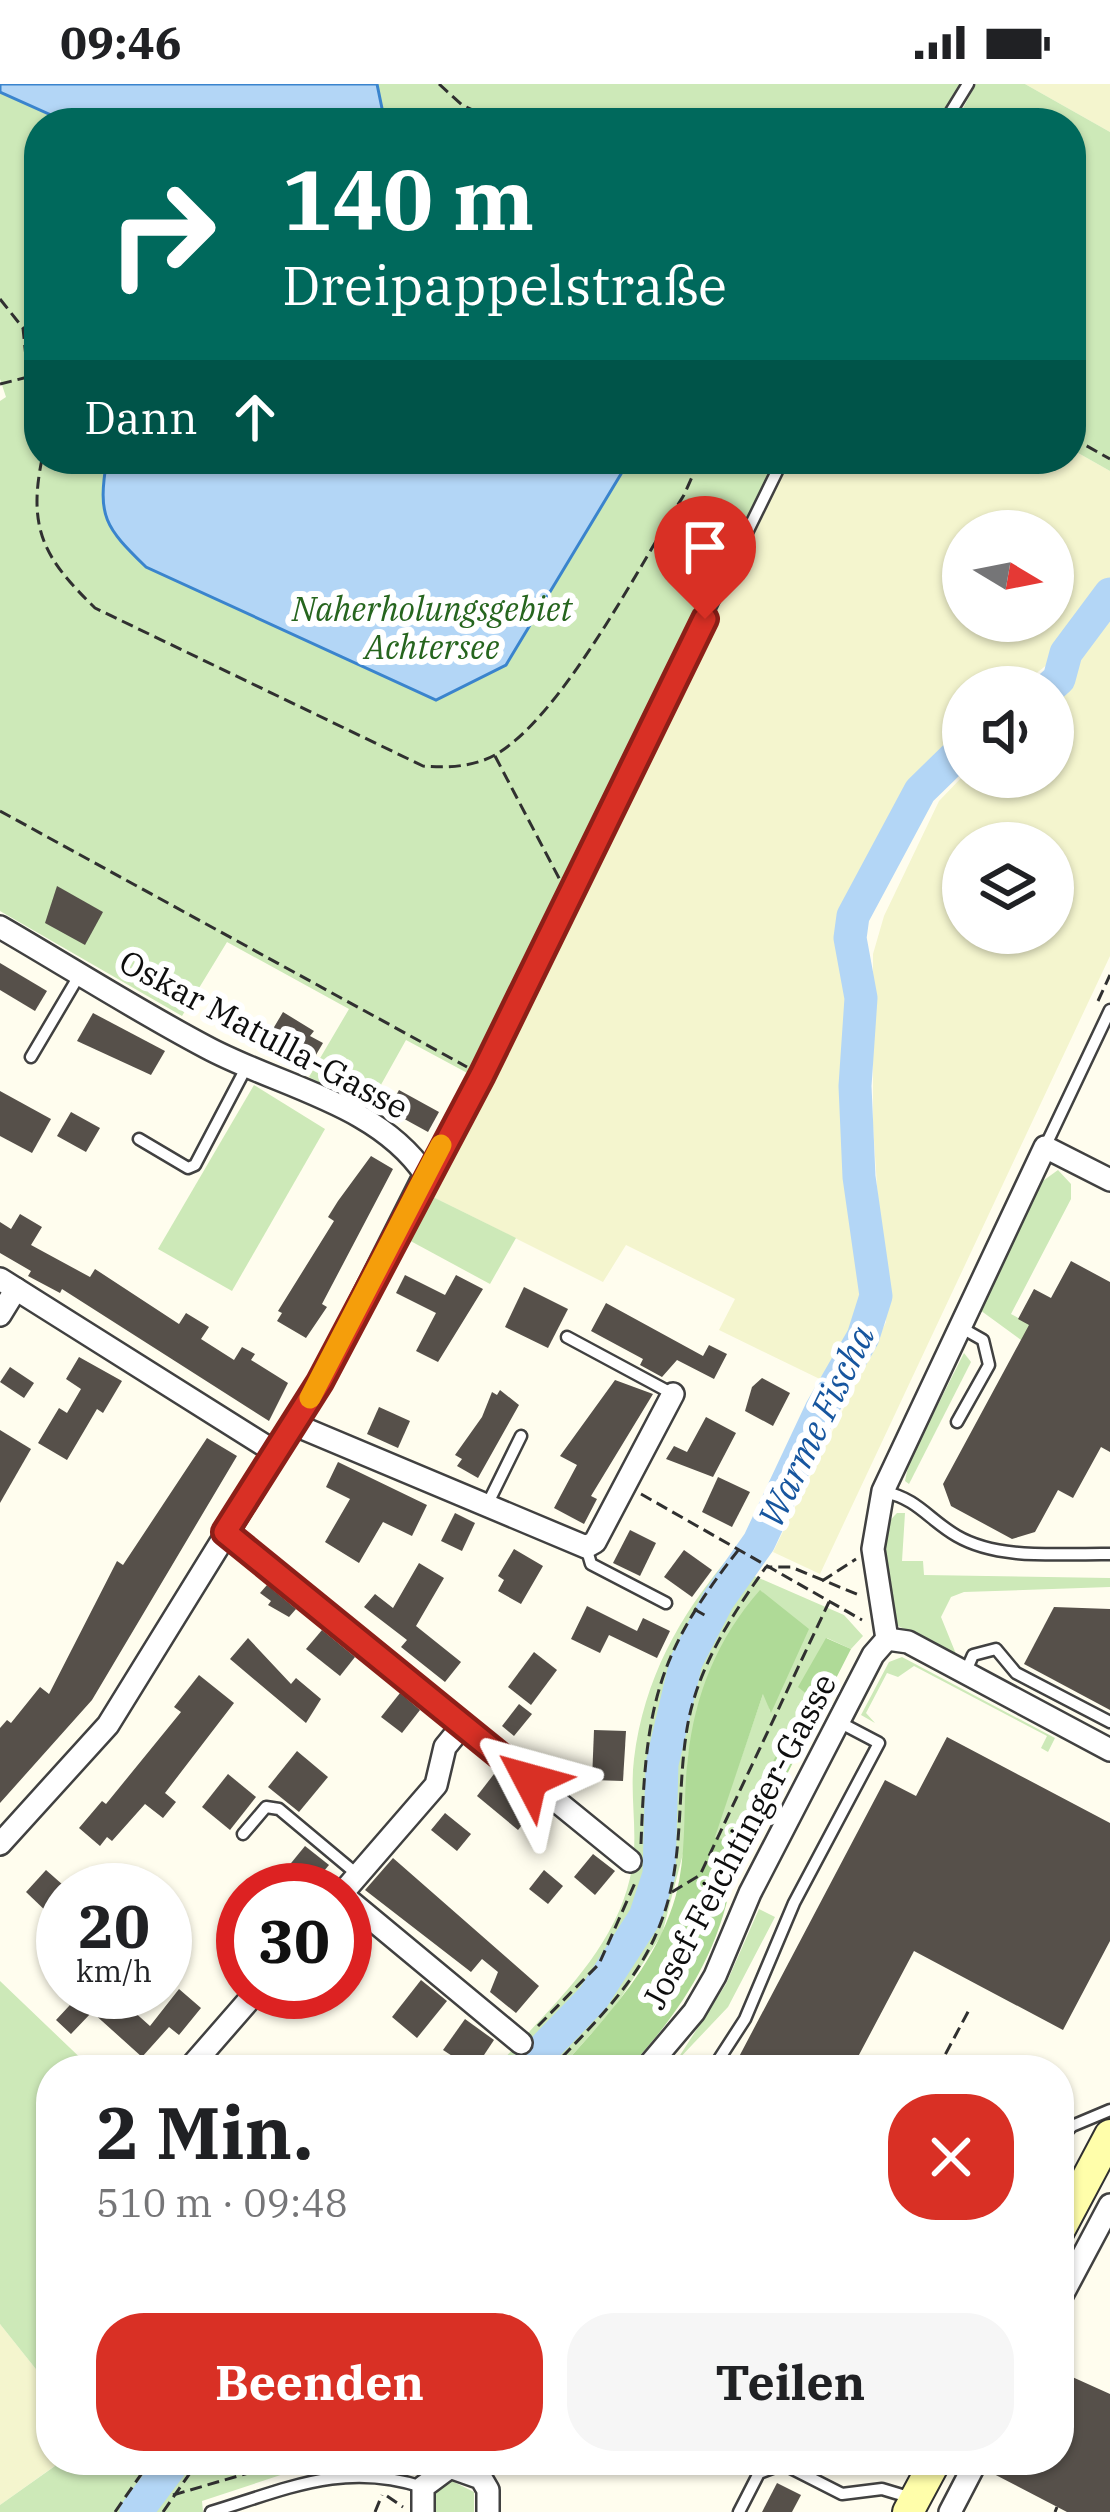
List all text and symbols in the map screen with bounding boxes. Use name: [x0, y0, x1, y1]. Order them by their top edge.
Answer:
text: 09:46: [60, 13, 182, 71]
text: 140 m: [282, 144, 534, 253]
icon: right: [84, 156, 240, 312]
text: Dreipappelstraße: [282, 250, 727, 320]
icon: ahead: [222, 384, 288, 450]
text: Dann: [84, 388, 198, 446]
pin: [654, 496, 756, 619]
north arrow: [942, 510, 1074, 642]
map controls: [942, 510, 1074, 954]
icon: arrive: [672, 514, 738, 580]
park label: Naherholungsgebiet Achtersee: [291, 587, 573, 668]
button: sound: [942, 666, 1074, 798]
button: layers: [942, 822, 1074, 954]
street label: Oskar Matulla-Gasse: [112, 939, 416, 1128]
water label: Warme Fischa: [746, 1317, 885, 1534]
street label: Josef-Feichtinger-Gasse: [632, 1666, 845, 2016]
position arrow: [467, 1717, 593, 1843]
speed limit sign: 30: [216, 1863, 372, 2019]
text: 20: [78, 1886, 150, 1965]
text: km/h: [76, 1951, 152, 1990]
text: 2 Min.: [96, 2085, 313, 2179]
button: close: [888, 2094, 1014, 2220]
text: 510 m · 09:48: [96, 2177, 348, 2228]
button: Beenden: [96, 2313, 543, 2451]
button: Teilen: [567, 2313, 1014, 2451]

